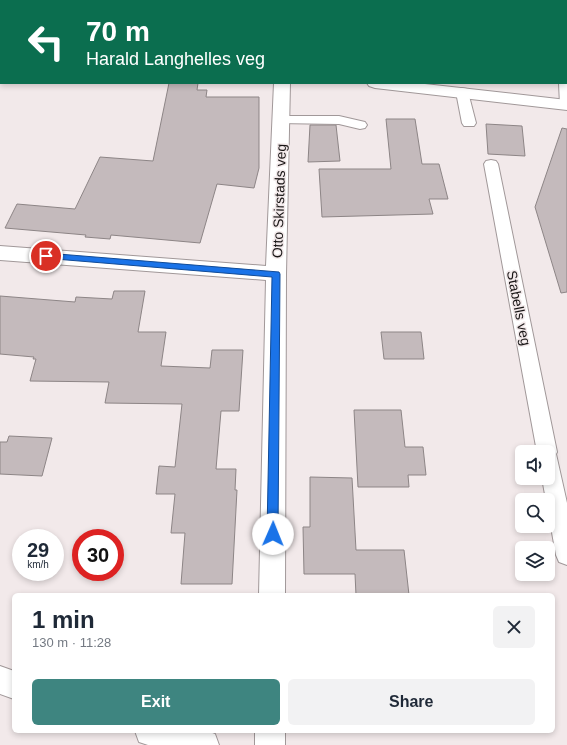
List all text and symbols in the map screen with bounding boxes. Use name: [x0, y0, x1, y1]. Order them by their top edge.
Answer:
icon: left: [20, 16, 72, 68]
text: 70 m: [86, 16, 150, 47]
text: Harald Langhelles veg: [86, 49, 265, 69]
street label: Otto Skirstads veg: [269, 144, 289, 258]
pin: [29, 239, 63, 273]
icon: arrive: [35, 245, 57, 267]
street label: Stabells veg: [504, 269, 534, 347]
map controls: [515, 445, 555, 581]
button: sound: [515, 445, 555, 485]
button: search: [515, 493, 555, 533]
position arrow: [252, 513, 294, 555]
speed limit sign: 30: [72, 529, 124, 581]
text: 29: [27, 539, 49, 561]
button: layers: [515, 541, 555, 581]
text: km/h: [27, 559, 49, 570]
text: 1 min: [32, 606, 95, 633]
button: close: [493, 606, 535, 648]
text: 130 m · 11:28: [32, 635, 111, 650]
button: Exit: [32, 679, 280, 725]
button: Share: [288, 679, 535, 725]

